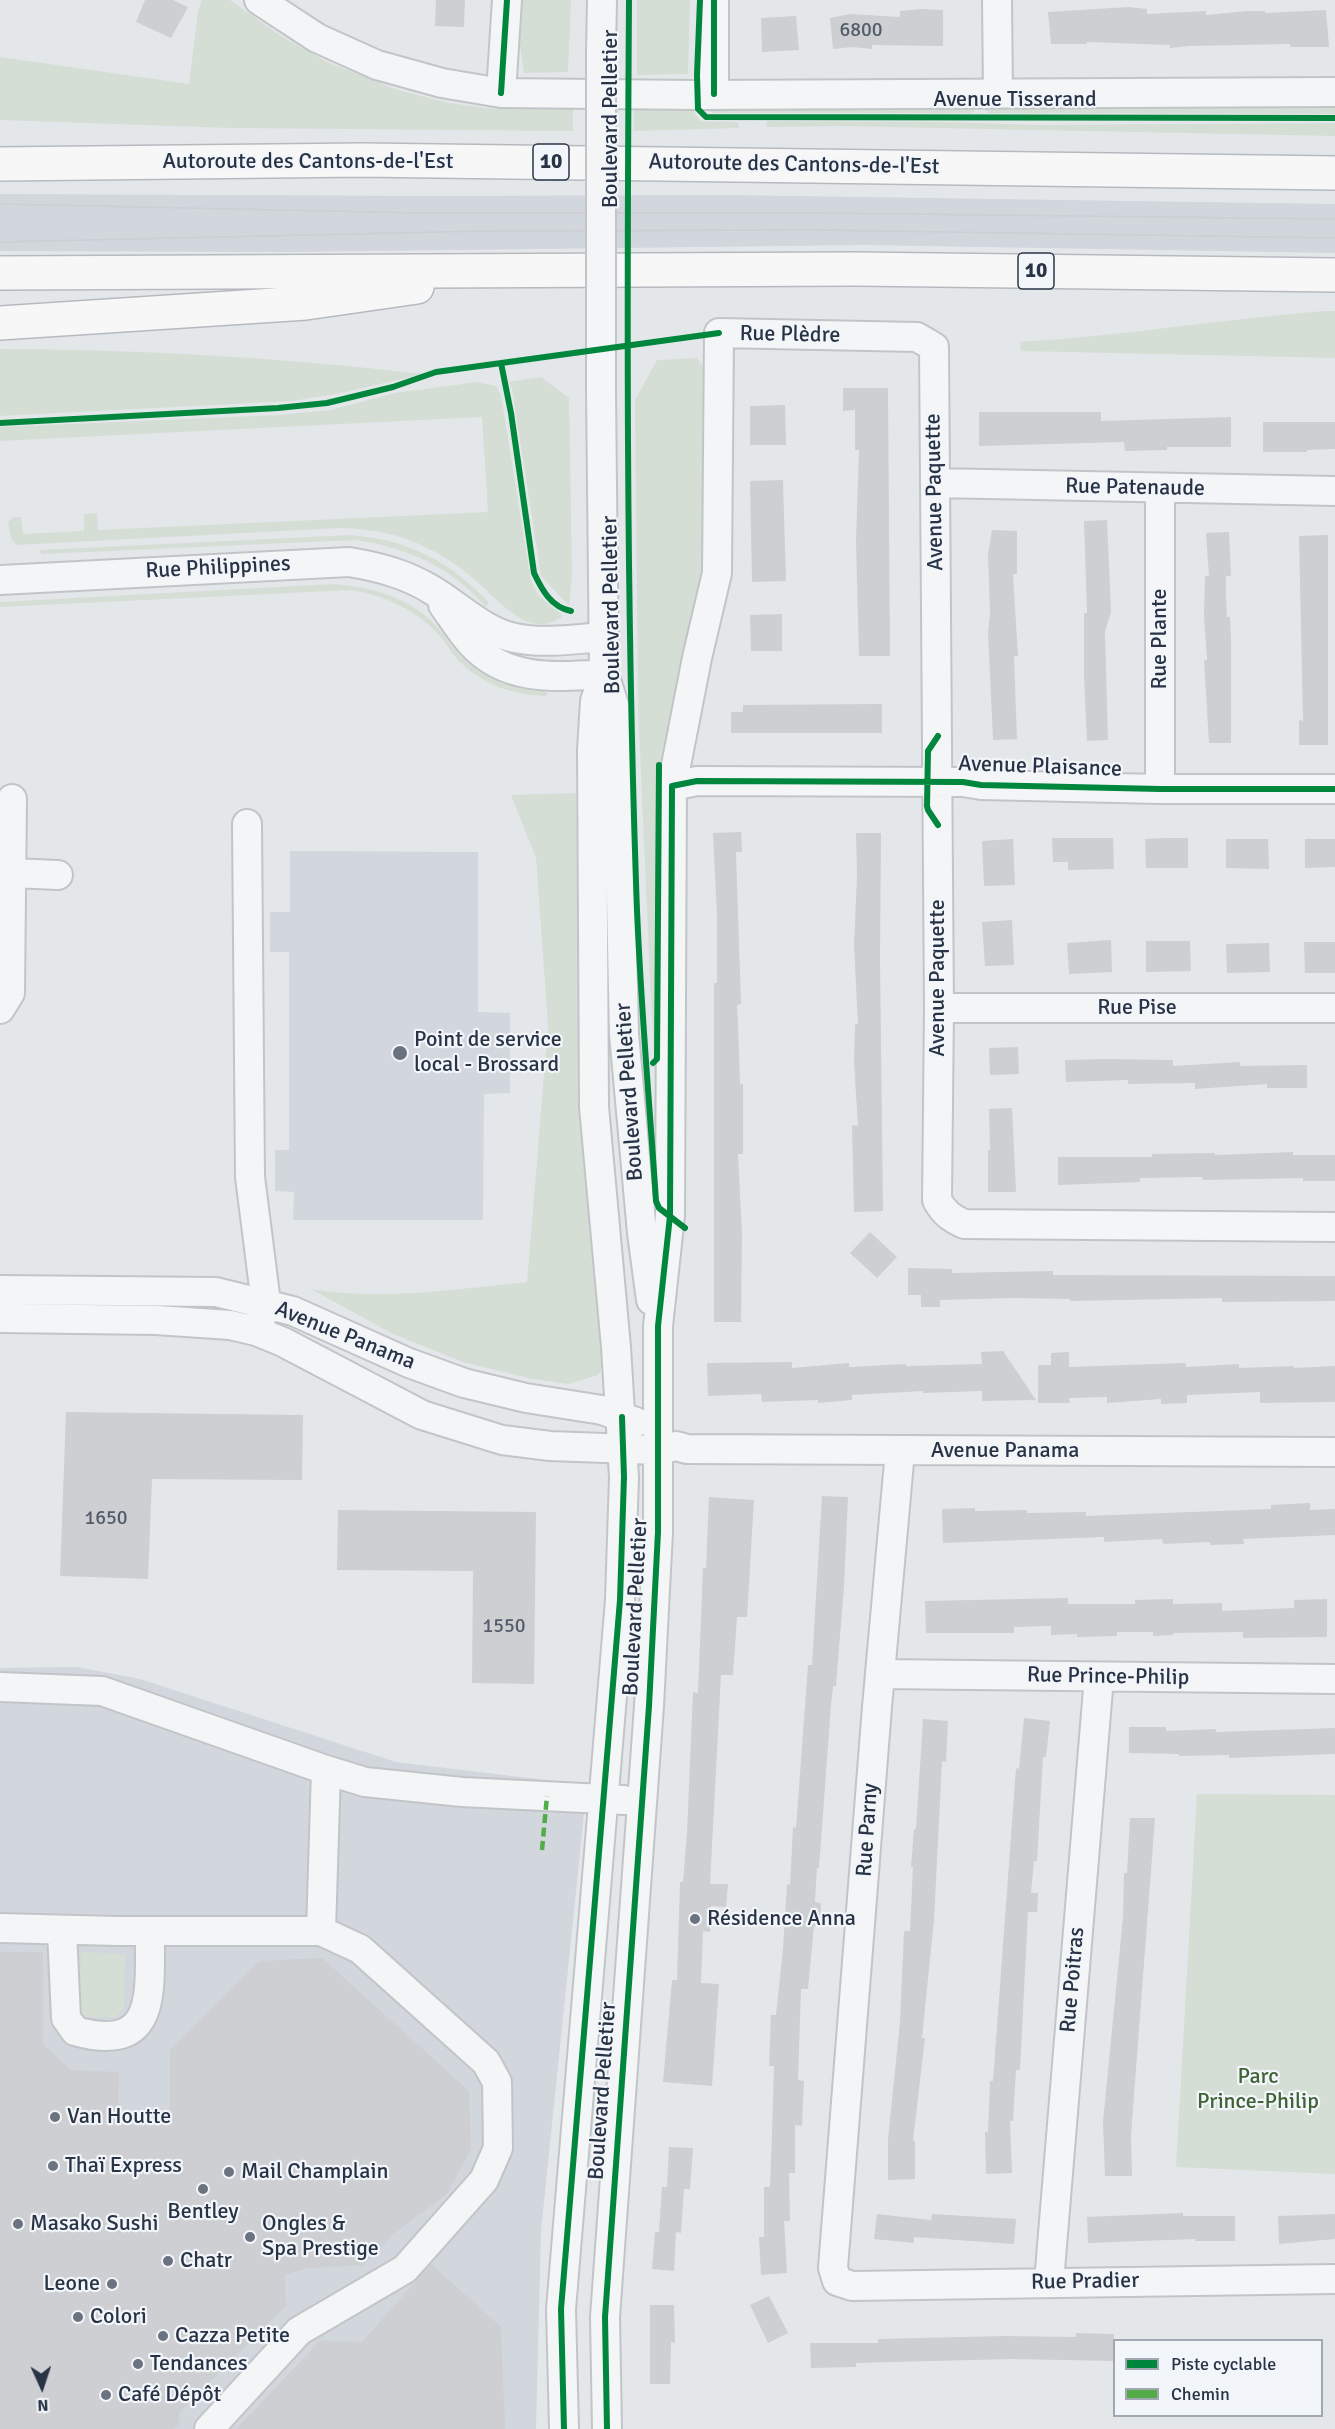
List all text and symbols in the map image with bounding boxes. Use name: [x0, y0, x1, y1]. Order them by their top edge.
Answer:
house number: 6800: [839, 19, 883, 43]
street label: Boulevard Pelletier: [598, 30, 624, 208]
street label: Avenue Tisserand: [933, 87, 1097, 113]
road number: 10: [533, 144, 569, 180]
street label: Autoroute des Cantons-de-l'Est: [163, 149, 453, 175]
street label: Autoroute des Cantons-de-l'Est: [648, 149, 940, 181]
road number: 10: [1018, 253, 1054, 289]
street label: Rue Plèdre: [739, 321, 841, 349]
street label: Avenue Paquette: [920, 413, 950, 571]
street label: Rue Patenaude: [1065, 474, 1205, 502]
street label: Boulevard Pelletier: [597, 515, 627, 695]
street label: Rue Philippines: [145, 551, 291, 585]
street label: Rue Plante: [1147, 588, 1173, 690]
street label: Avenue Plaisance: [958, 751, 1122, 783]
street label: Avenue Paquette: [925, 899, 951, 1057]
street label: Rue Pise: [1097, 995, 1177, 1021]
street label: Boulevard Pelletier: [611, 1002, 649, 1182]
place label: Point de service local - Brossard: [414, 1027, 562, 1078]
marker: Point de service local - Brossard: [391, 1044, 409, 1062]
street label: Avenue Panama: [271, 1296, 419, 1376]
street label: Avenue Panama: [931, 1438, 1079, 1464]
house number: 1650: [84, 1507, 128, 1531]
street label: Boulevard Pelletier: [618, 1517, 654, 1697]
house number: 1550: [482, 1615, 526, 1639]
street label: Rue Prince-Philip: [1027, 1662, 1189, 1692]
street label: Rue Parny: [852, 1782, 884, 1878]
place label: Résidence Anna: [707, 1906, 856, 1932]
marker: Résidence Anna: [688, 1912, 702, 1926]
street label: Rue Poitras: [1055, 1926, 1091, 2034]
street label: Boulevard Pelletier: [584, 2001, 622, 2181]
park label: Parc Prince-Philip: [1197, 2064, 1319, 2116]
place label: Van Houtte: [67, 2104, 171, 2130]
marker: Van Houtte: [48, 2110, 62, 2124]
place label: Thaï Express: [65, 2153, 182, 2179]
marker: Thaï Express: [46, 2159, 60, 2173]
place label: Mail Champlain: [241, 2159, 388, 2185]
marker: Mail Champlain: [222, 2165, 236, 2179]
marker: Bentley: [196, 2182, 210, 2196]
place label: Bentley: [167, 2199, 239, 2225]
place label: Masako Sushi: [30, 2211, 158, 2237]
place label: Ongles & Spa Prestige: [262, 2211, 379, 2262]
marker: Masako Sushi: [11, 2217, 25, 2231]
marker: Ongles & Spa Prestige: [243, 2230, 257, 2244]
place label: Chatr: [180, 2248, 232, 2274]
marker: Chatr: [161, 2254, 175, 2268]
street label: Rue Pradier: [1031, 2268, 1139, 2296]
place label: Leone: [44, 2271, 100, 2297]
marker: Leone: [105, 2277, 119, 2291]
place label: Colori: [90, 2304, 147, 2330]
marker: Colori: [71, 2310, 85, 2324]
place label: Cazza Petite: [175, 2323, 290, 2349]
marker: Cazza Petite: [156, 2329, 170, 2343]
legend: [1113, 2339, 1323, 2417]
place label: Tendances: [150, 2351, 248, 2377]
text: Piste cyclable: [1171, 2353, 1276, 2375]
north arrow: [12, 2357, 72, 2417]
marker: Tendances: [131, 2357, 145, 2371]
place label: Café Dépôt: [118, 2382, 221, 2408]
text: Chemin: [1171, 2383, 1230, 2405]
marker: Café Dépôt: [99, 2388, 113, 2402]
text: N: [37, 2395, 49, 2415]

